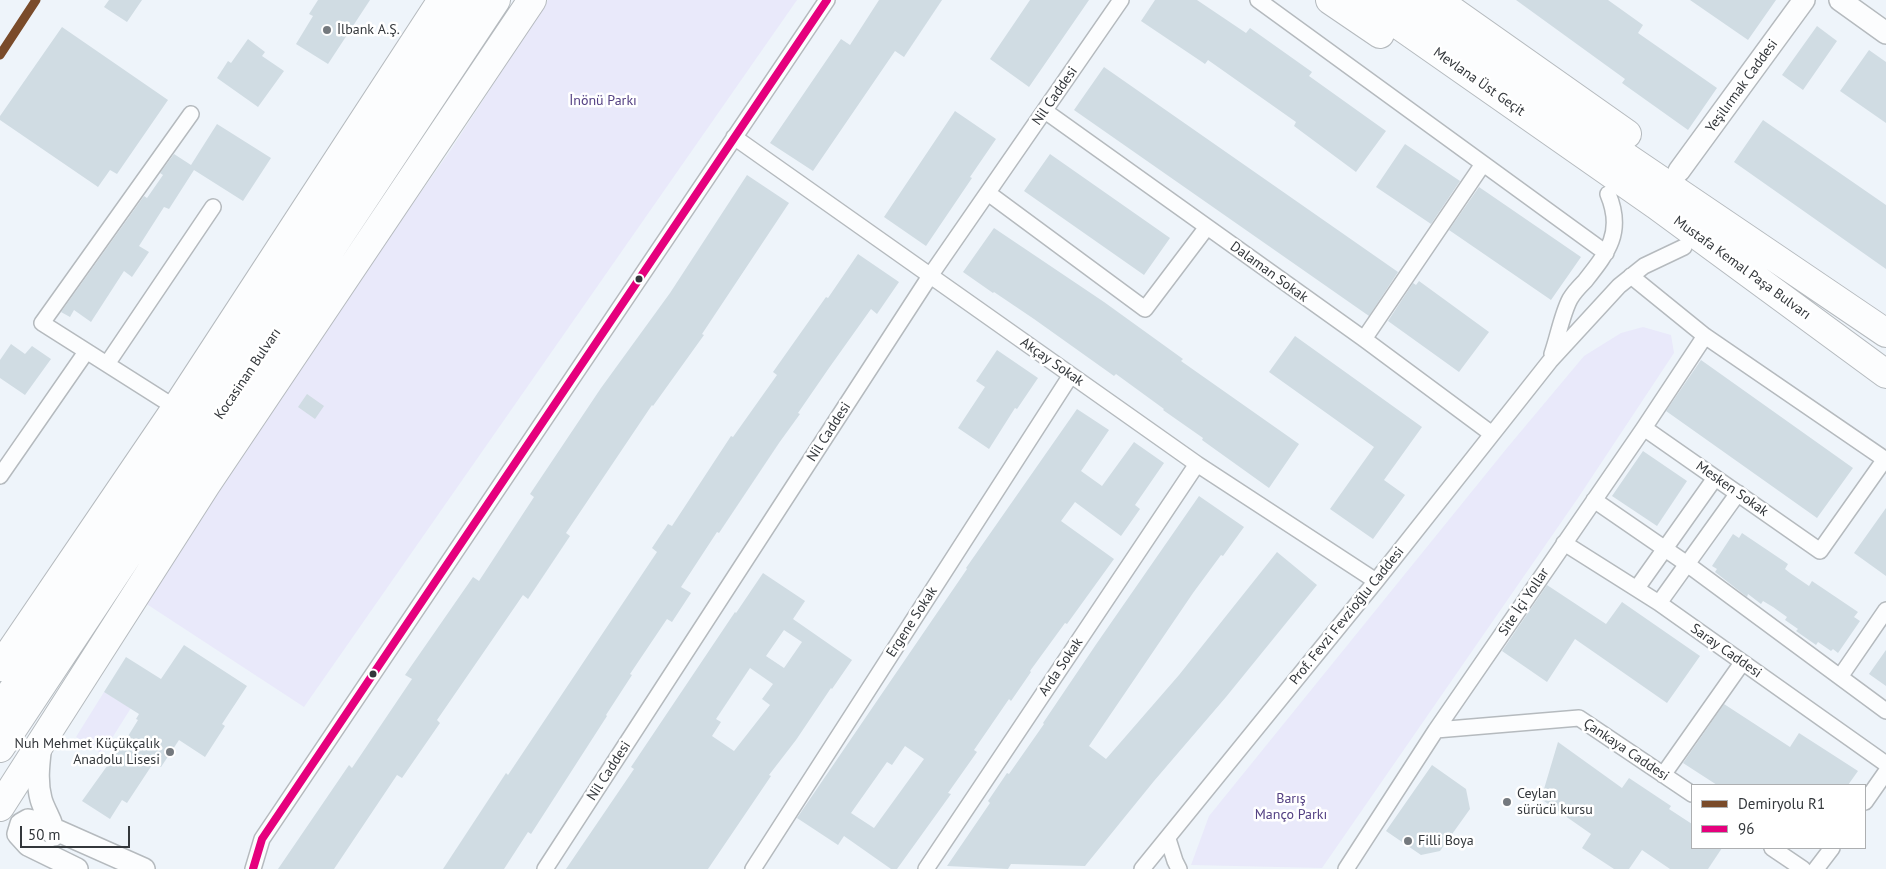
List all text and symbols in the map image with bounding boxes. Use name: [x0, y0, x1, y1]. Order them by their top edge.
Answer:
place label: İlbank A.Ş.: [337, 22, 400, 38]
marker: İlbank A.Ş.: [321, 24, 333, 36]
street label: Yeşilırmak Caddesi: [1703, 36, 1781, 136]
street label: Mevlana Üst Geçit: [1430, 44, 1528, 120]
street label: Nil Caddesi: [1029, 64, 1081, 128]
park label: İnönü Parkı: [569, 93, 637, 109]
street label: Mustafa Kemal Paşa Bulvarı: [1670, 213, 1814, 323]
street label: Dalaman Sokak: [1227, 238, 1311, 306]
unlabelled marker: [634, 274, 644, 284]
street label: Kocasinan Bulvarı: [211, 325, 285, 423]
street label: Akçay Sokak: [1017, 334, 1087, 390]
street label: Nil Caddesi: [804, 399, 854, 465]
street label: Mesken Sokak: [1693, 458, 1771, 520]
street label: Prof. Fevzi Fevzioğlu Caddesi: [1286, 544, 1408, 688]
street label: Site İçi Yollar: [1495, 565, 1553, 639]
street label: Ergene Sokak: [883, 584, 941, 660]
street label: Saray Caddesi: [1687, 620, 1765, 682]
street label: Arda Sokak: [1035, 635, 1087, 699]
unlabelled marker: [368, 669, 378, 679]
street label: Çankaya Caddesi: [1580, 715, 1672, 785]
place label: Nuh Mehmet Küçükçalık Anadolu Lisesi: [15, 736, 160, 769]
street label: Nil Caddesi: [584, 738, 634, 804]
marker: Nuh Mehmet Küçükçalık Anadolu Lisesi: [164, 746, 176, 758]
legend: [1691, 784, 1866, 849]
place label: Ceylan sürücü kursu: [1517, 786, 1593, 819]
park label: Barış Manço Parkı: [1255, 791, 1327, 824]
text: Demiryolu R1: [1738, 794, 1825, 813]
marker: Ceylan sürücü kursu: [1501, 796, 1513, 808]
scale bar: [22, 816, 132, 848]
text: 96: [1738, 819, 1754, 838]
text: 50 m: [28, 825, 61, 844]
place label: Filli Boya: [1418, 833, 1474, 849]
marker: Filli Boya: [1402, 835, 1414, 847]

